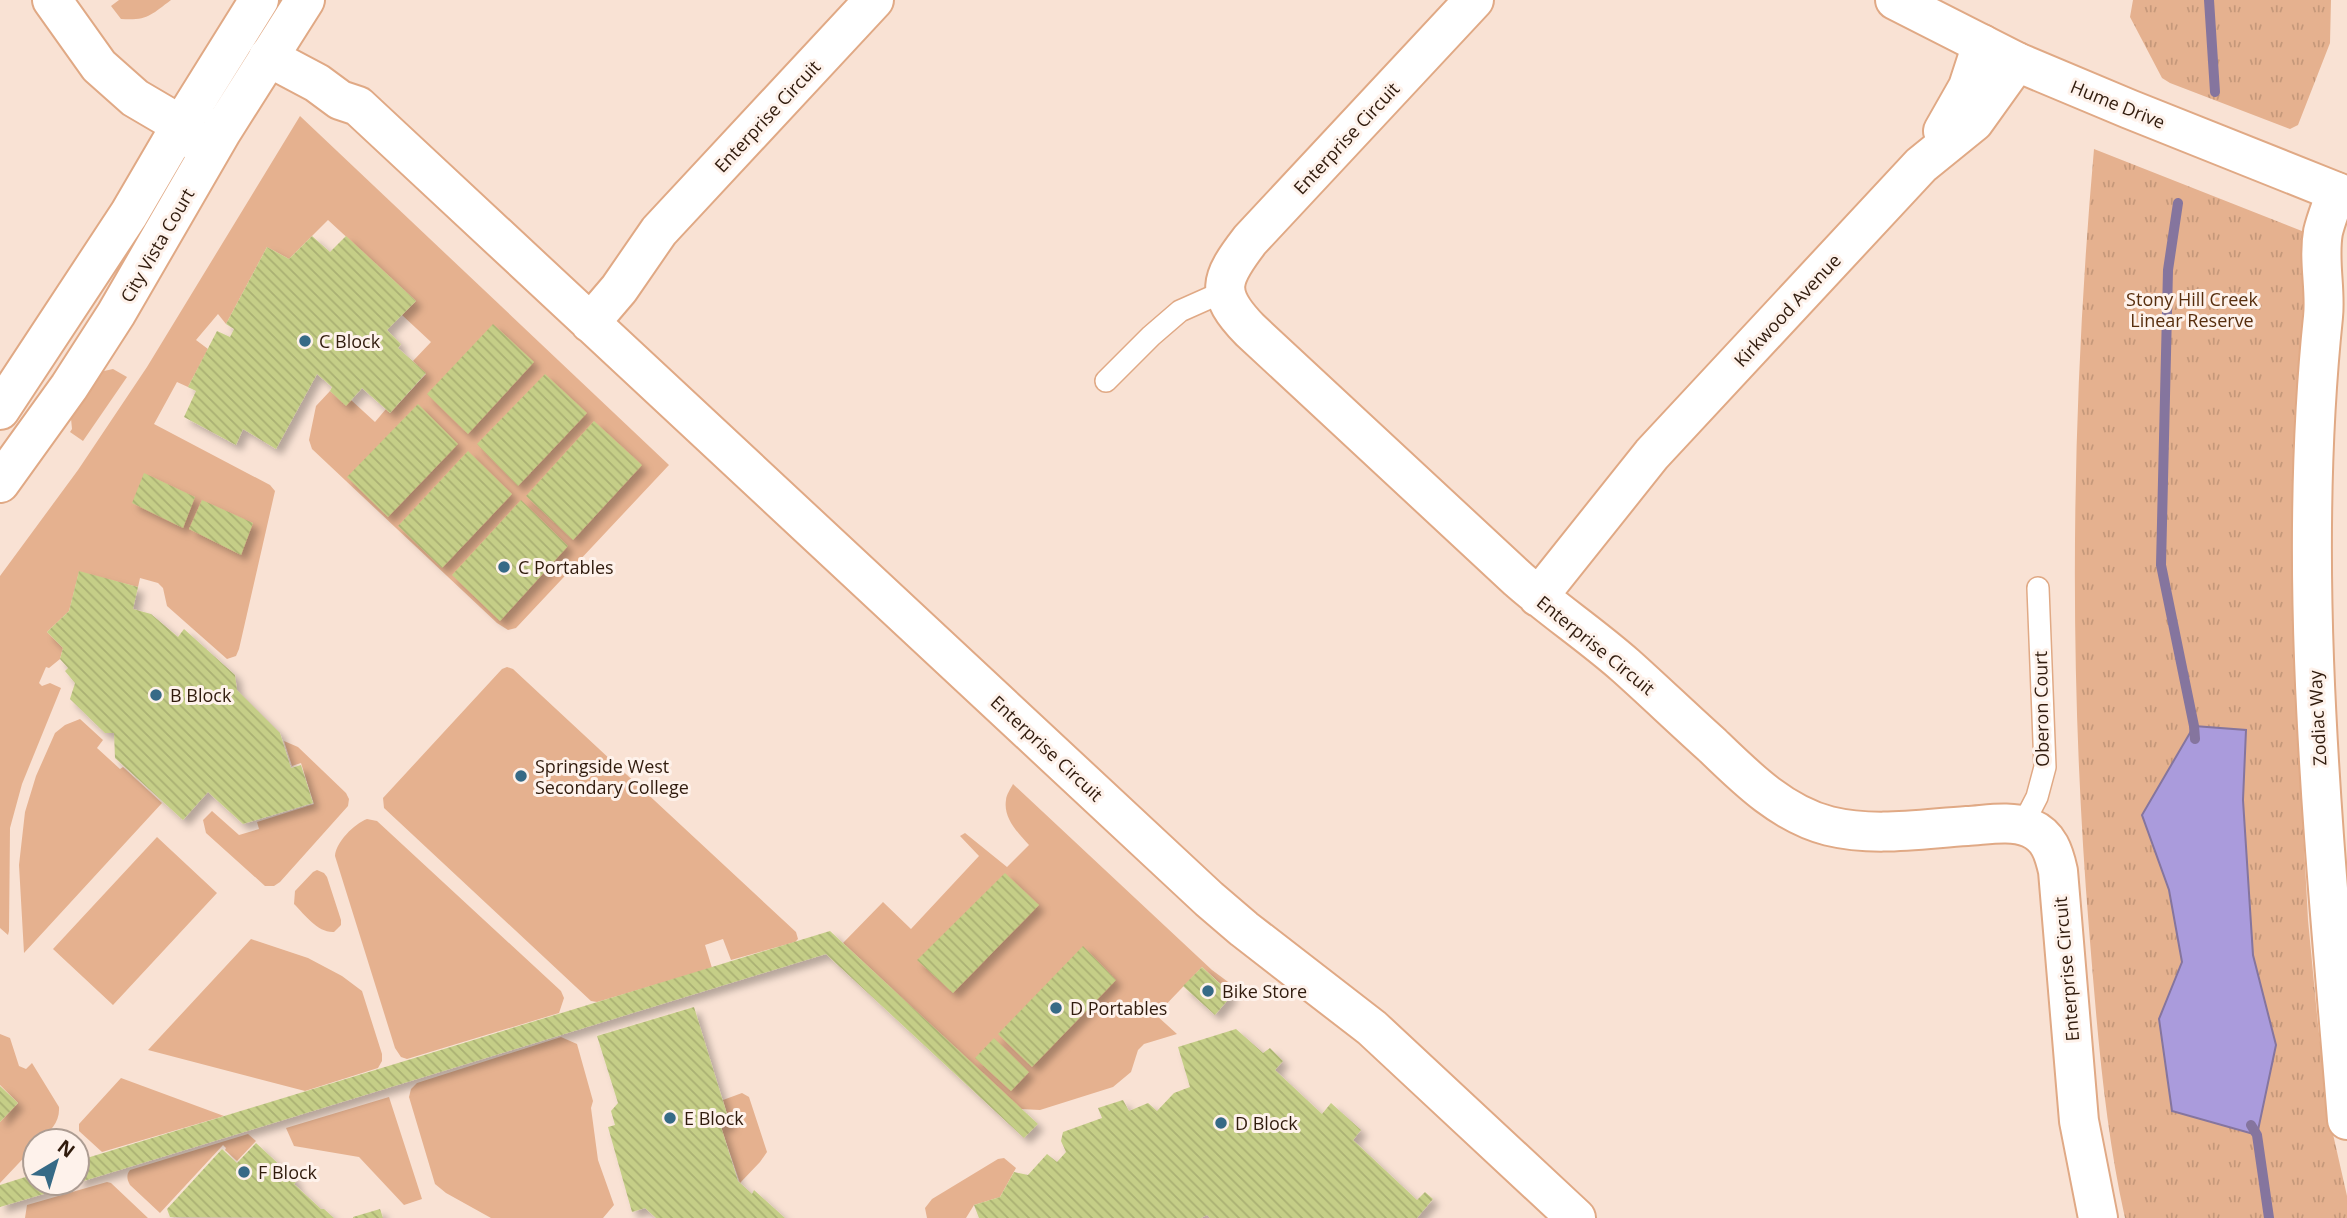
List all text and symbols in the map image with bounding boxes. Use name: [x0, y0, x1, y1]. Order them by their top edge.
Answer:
street label: Enterprise Circuit: [709, 55, 825, 177]
street label: Hume Drive: [2067, 74, 2169, 134]
street label: Enterprise Circuit: [1288, 77, 1404, 199]
street label: City Vista Court: [115, 184, 199, 306]
street label: Kirkwood Avenue: [1728, 248, 1846, 372]
park label: Stony Hill Creek Linear Reserve: [2126, 287, 2258, 332]
place label: C Block: [319, 329, 381, 353]
marker: C Block: [297, 333, 313, 349]
place label: C Portables: [518, 555, 614, 579]
marker: C Portables: [496, 559, 512, 575]
street label: Enterprise Circuit: [1532, 590, 1660, 700]
street label: Oberon Court: [2028, 651, 2054, 767]
street label: Zodiac Way: [2302, 669, 2331, 766]
place label: B Block: [170, 683, 232, 707]
marker: B Block: [148, 687, 164, 703]
street label: Enterprise Circuit: [986, 690, 1108, 806]
place label: Springside West Secondary College: [535, 754, 689, 799]
marker: Springside West Secondary College: [513, 768, 529, 784]
street label: Enterprise Circuit: [2048, 896, 2084, 1042]
place label: Bike Store: [1222, 979, 1307, 1003]
marker: Bike Store: [1200, 983, 1216, 999]
place label: D Portables: [1070, 996, 1167, 1020]
marker: D Portables: [1048, 1000, 1064, 1016]
place label: E Block: [684, 1106, 744, 1130]
marker: E Block: [662, 1110, 678, 1126]
place label: D Block: [1235, 1111, 1298, 1135]
marker: D Block: [1213, 1115, 1229, 1131]
north arrow: [21, 1127, 91, 1197]
text: N: [52, 1134, 81, 1164]
place label: F Block: [258, 1160, 318, 1184]
marker: F Block: [236, 1164, 252, 1180]

